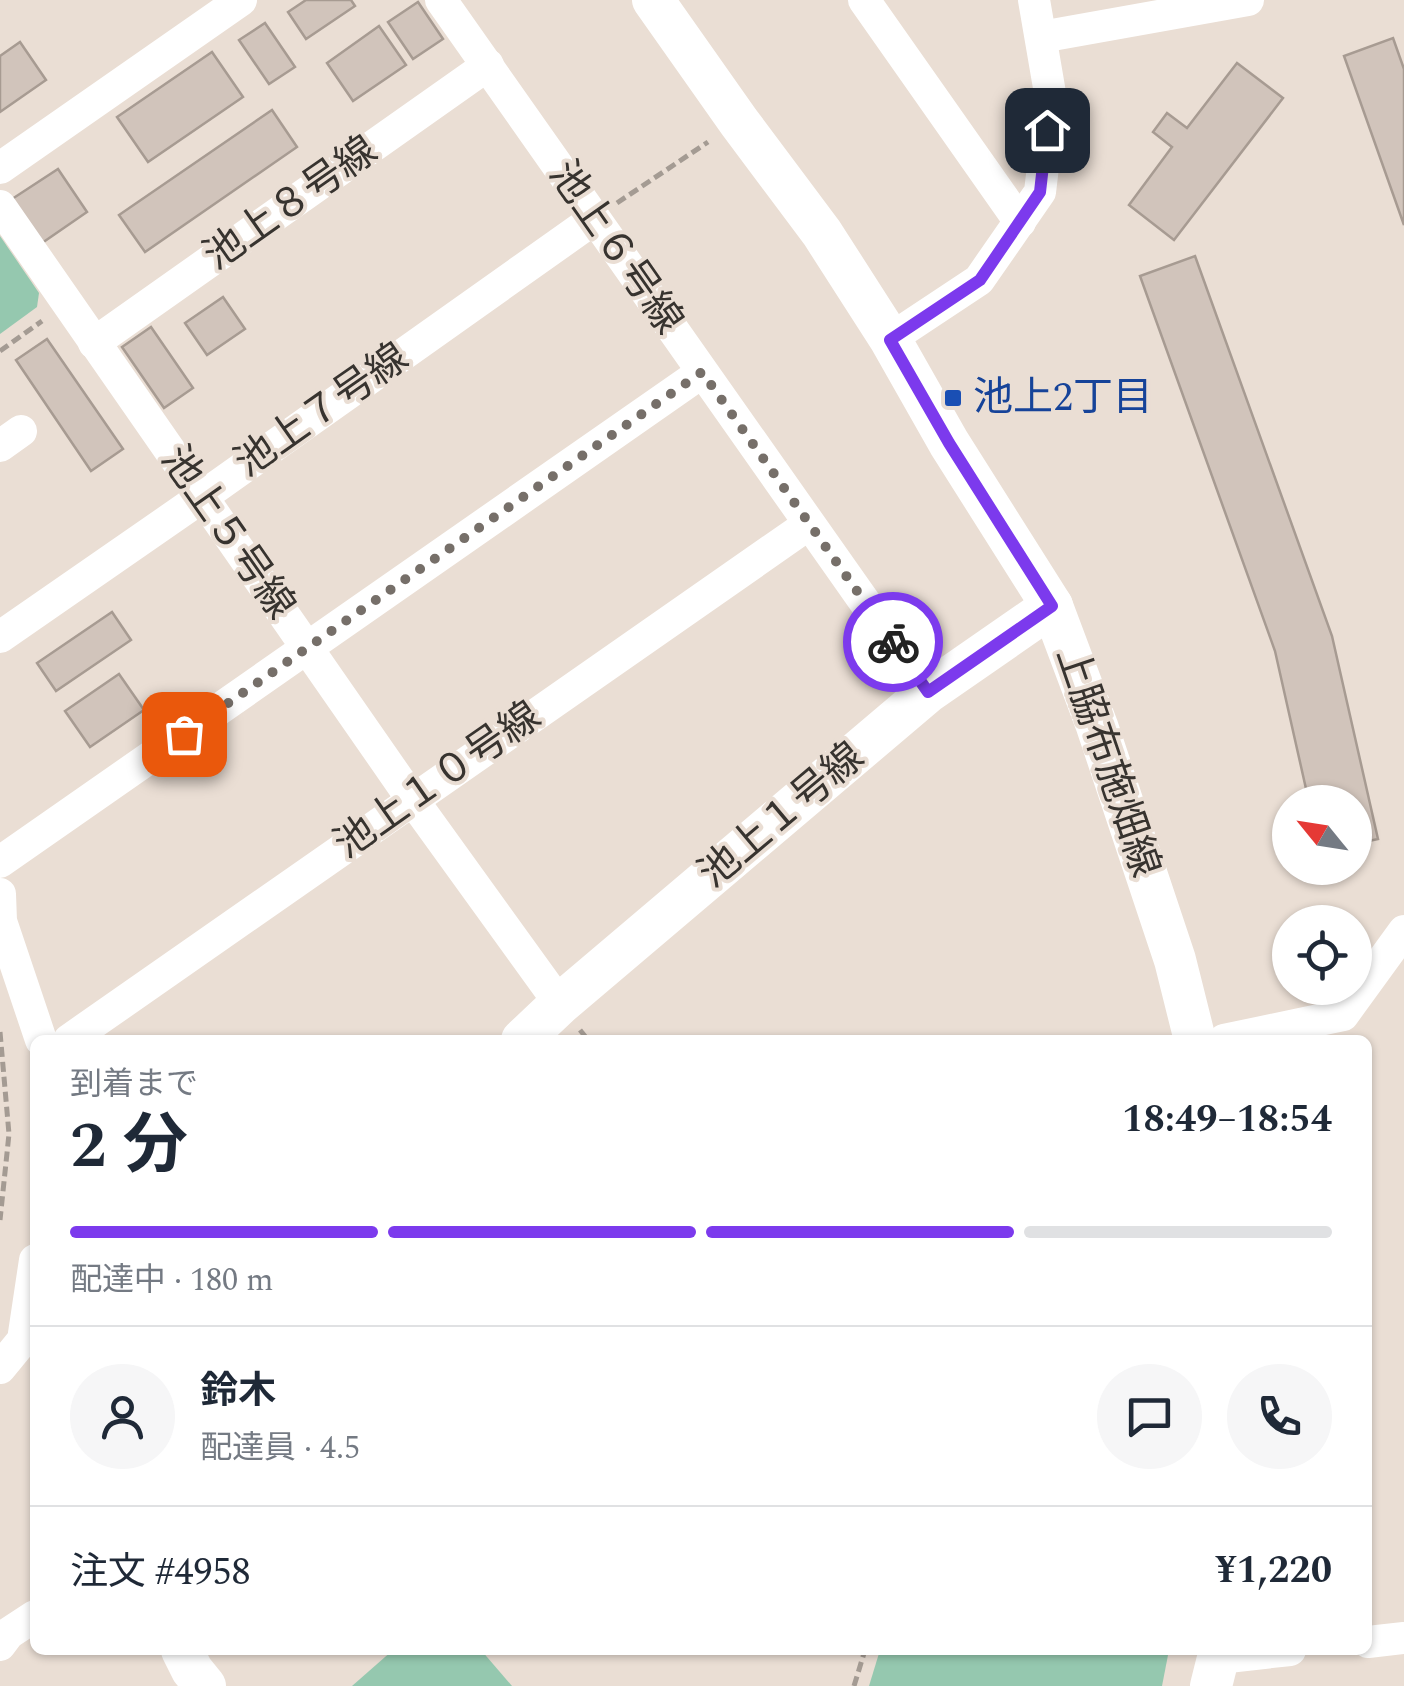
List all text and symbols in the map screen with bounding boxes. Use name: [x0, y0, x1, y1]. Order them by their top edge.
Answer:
pin: [1005, 88, 1090, 173]
icon: home: [1020, 103, 1075, 158]
street label: 池上８号線: [192, 122, 390, 286]
street label: 池上６号線: [533, 149, 697, 347]
street label: 池上７号線: [223, 329, 421, 493]
place label: 池上2丁目: [973, 368, 1153, 429]
marker: 池上2丁目: [942, 387, 964, 409]
street label: 池上５号線: [145, 434, 309, 632]
courier: [843, 592, 943, 692]
icon: bike: [866, 615, 921, 670]
street label: 上脇布施畑線: [1039, 639, 1175, 885]
street label: 池上１０号線: [322, 687, 554, 875]
pin: [142, 692, 227, 777]
icon: bag: [157, 707, 212, 762]
street label: 池上１号線: [686, 728, 878, 904]
north arrow: [1272, 785, 1372, 885]
map controls: [1272, 785, 1372, 1005]
button: locate: [1272, 905, 1372, 1005]
text: 到着まで: [70, 1060, 198, 1109]
text: 18:49–18:54: [1122, 1091, 1332, 1149]
text: 2 分: [70, 1097, 188, 1196]
text: 配達中 · 180 m: [70, 1256, 274, 1305]
text: 鈴木: [200, 1363, 276, 1421]
button: person: [70, 1364, 175, 1469]
button: chat: [1097, 1364, 1202, 1469]
button: phone: [1227, 1364, 1332, 1469]
text: 配達員 · 4.5: [200, 1424, 360, 1473]
text: ¥1,220: [1215, 1542, 1332, 1600]
text: 注文 #4958: [70, 1544, 251, 1602]

